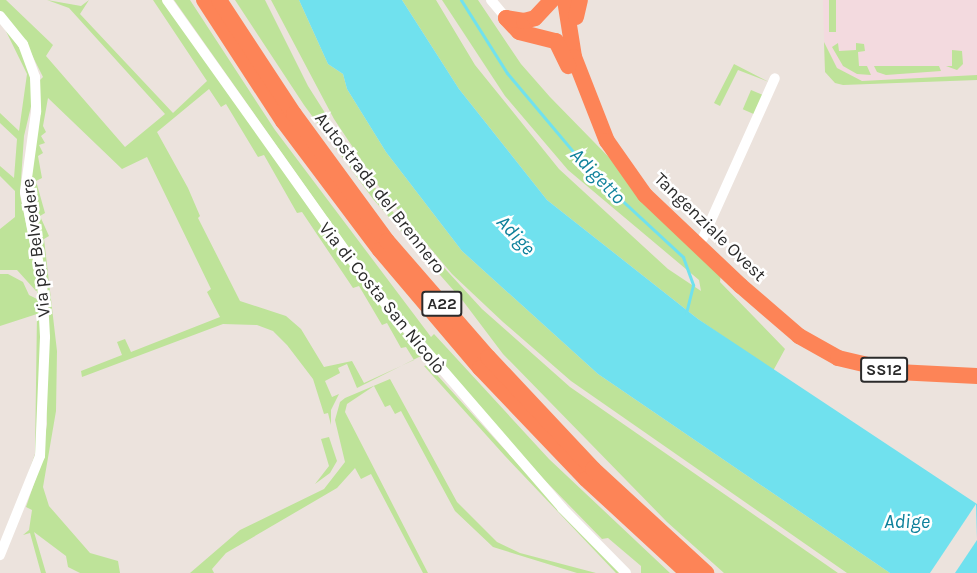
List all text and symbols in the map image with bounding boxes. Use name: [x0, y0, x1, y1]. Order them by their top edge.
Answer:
street label: Autostrada del Brennero: [310, 108, 450, 278]
water label: Adigetto: [565, 143, 631, 209]
street label: Tangenziale Ovest: [650, 168, 770, 286]
street label: Via per Belvedere: [17, 177, 55, 319]
water label: Adige: [492, 210, 540, 260]
street label: Via di Costa San Nicolò: [314, 218, 450, 378]
road number: A22: [421, 291, 463, 317]
road number: SS12: [860, 357, 908, 383]
water label: Adige: [884, 509, 930, 533]

